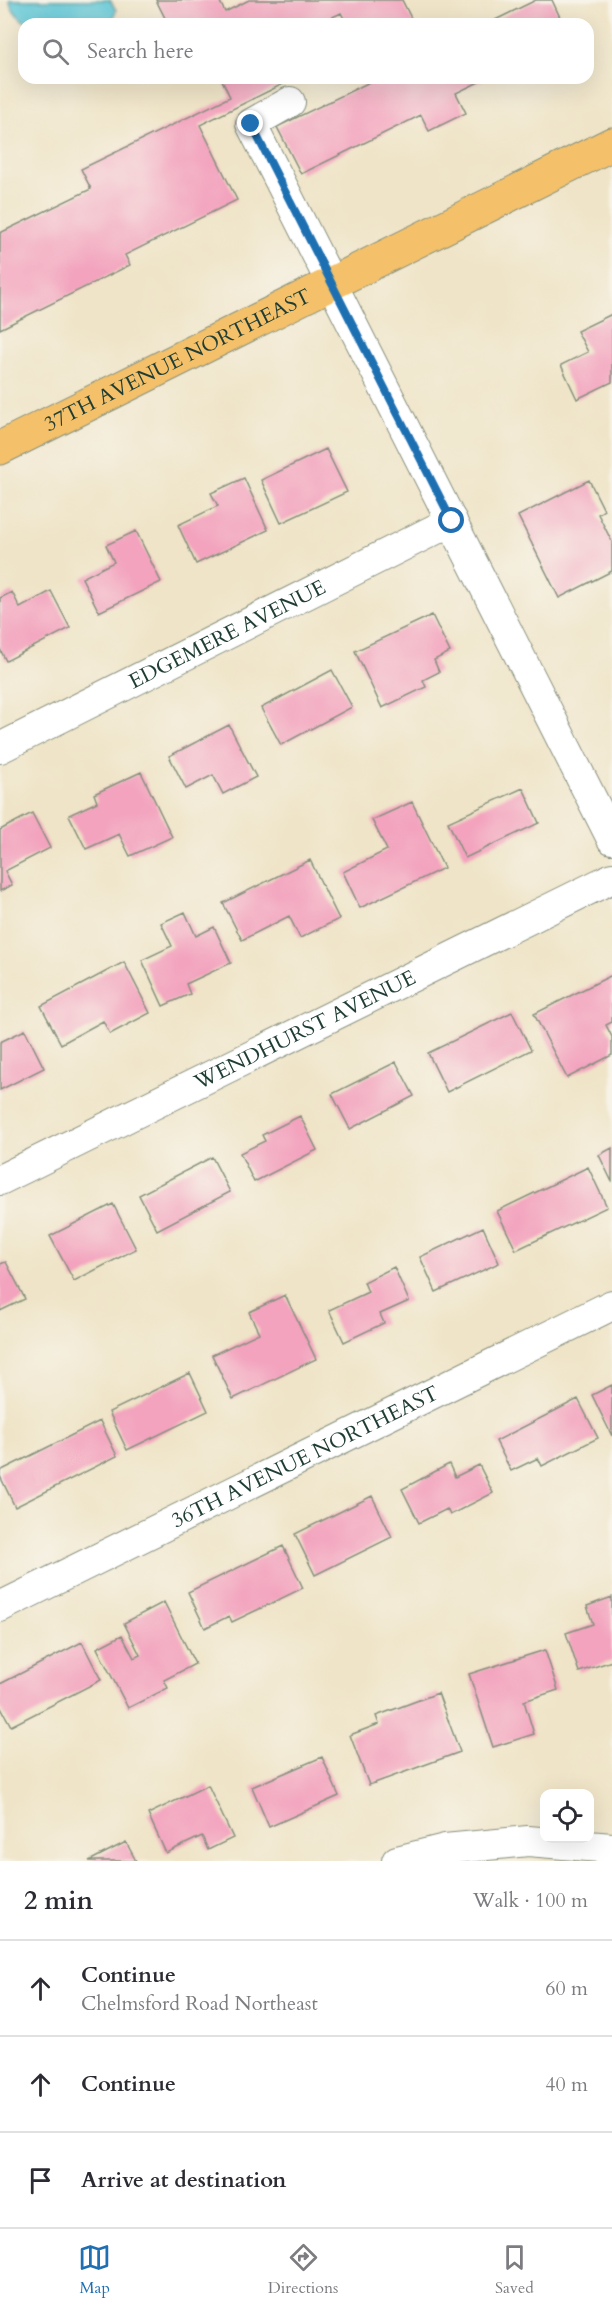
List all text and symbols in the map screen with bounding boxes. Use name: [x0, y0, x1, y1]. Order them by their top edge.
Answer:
search box: [18, 18, 594, 84]
icon: search: [39, 35, 72, 68]
text: Search here: [87, 36, 194, 66]
route end: [237, 110, 263, 136]
street label: 37TH AVENUE NORTHEAST: [39, 282, 316, 439]
route start: [438, 507, 464, 533]
street label: EDGEMERE AVENUE: [124, 573, 331, 696]
street label: WENDHURST AVENUE: [189, 963, 421, 1097]
street label: 36TH AVENUE NORTHEAST: [167, 1379, 444, 1535]
map controls: [540, 1789, 594, 1843]
button: locate: [540, 1789, 594, 1843]
text: 2 min: [24, 1883, 93, 1918]
text: Walk · 100 m: [473, 1887, 588, 1914]
text: Continue: [81, 1960, 176, 1990]
icon: ahead: [24, 1972, 57, 2005]
text: 60 m: [545, 1975, 588, 2002]
text: Chelmsford Road Northeast: [81, 1990, 318, 2017]
icon: ahead: [24, 2068, 57, 2101]
text: Continue: [81, 2069, 176, 2099]
text: 40 m: [545, 2071, 588, 2098]
icon: arrive: [24, 2164, 57, 2197]
text: Arrive at destination: [81, 2165, 286, 2195]
tab: Map: [78, 2241, 111, 2299]
tab: Directions: [268, 2241, 338, 2299]
tab: Saved: [495, 2241, 534, 2299]

